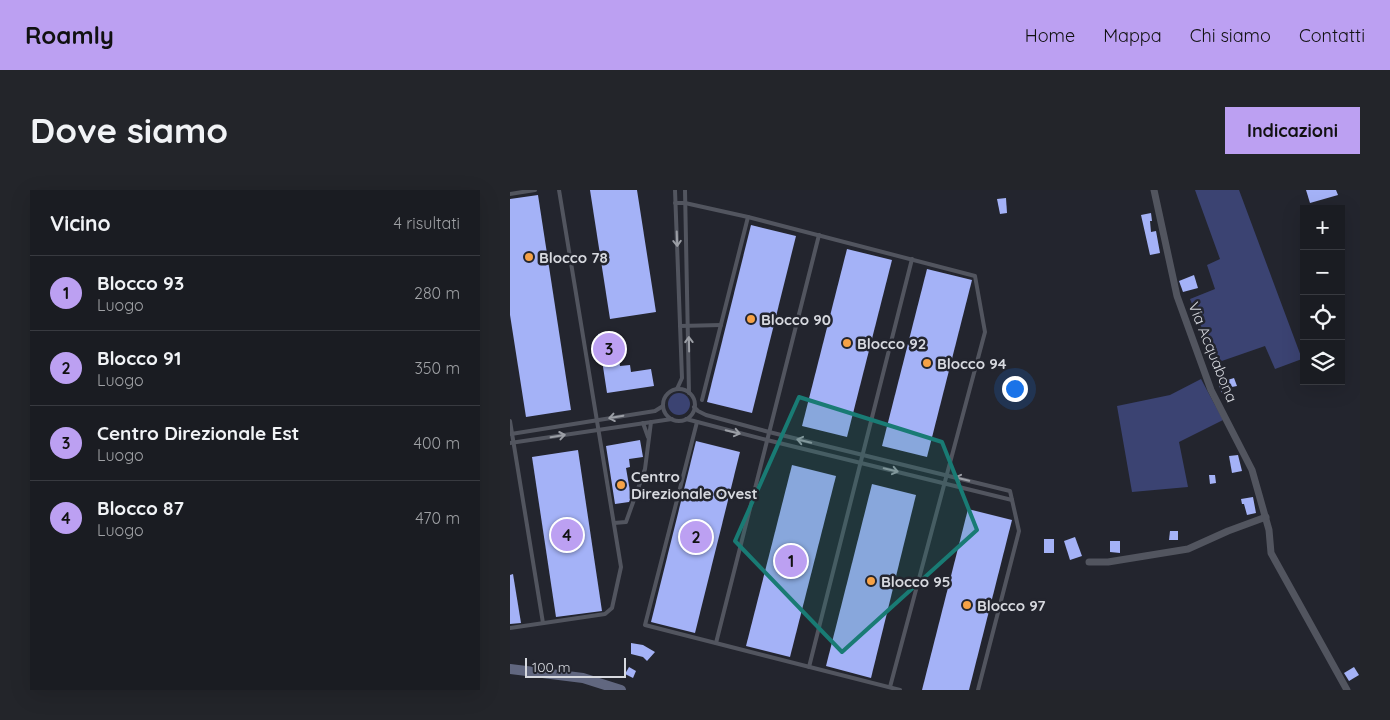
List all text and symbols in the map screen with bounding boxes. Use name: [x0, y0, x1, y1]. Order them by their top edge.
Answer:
text: Roamly: [25, 20, 114, 50]
text: Home: [1025, 24, 1075, 47]
text: Mappa: [1103, 24, 1162, 47]
text: Chi siamo: [1190, 24, 1271, 47]
text: Contatti: [1299, 24, 1365, 47]
button: Indicazioni: [1225, 107, 1360, 154]
text: Dove siamo: [30, 108, 228, 152]
map controls: [1300, 205, 1345, 385]
button: +: [1300, 205, 1345, 250]
text: Vicino: [50, 210, 111, 236]
text: 4 risultati: [393, 213, 460, 233]
one-way arrow: [672, 230, 682, 246]
place label: Blocco 78: [539, 248, 608, 267]
button: −: [1300, 250, 1345, 295]
marker: Blocco 78: [523, 251, 535, 263]
text: Blocco 93: [97, 271, 184, 295]
text: 1: [63, 283, 69, 303]
text: 280 m: [414, 283, 460, 303]
text: Luogo: [97, 295, 144, 315]
button: locate: [1300, 295, 1345, 340]
street label: Via Acquabona: [1184, 299, 1242, 405]
place label: Blocco 90: [761, 310, 831, 329]
marker: Blocco 90: [745, 313, 757, 325]
pin: 3: [593, 330, 625, 368]
place label: Blocco 92: [857, 334, 926, 353]
one-way arrow: [684, 337, 694, 353]
marker: Blocco 92: [841, 337, 853, 349]
button: layers: [1300, 340, 1345, 385]
text: Blocco 91: [97, 346, 181, 370]
place label: Blocco 94: [937, 354, 1007, 373]
marker: Blocco 94: [921, 357, 933, 369]
text: 2: [61, 358, 71, 378]
text: 350 m: [414, 358, 460, 378]
text: Luogo: [97, 370, 144, 390]
your location: [1002, 376, 1028, 402]
one-way arrow: [608, 413, 624, 423]
text: Centro Direzionale Est: [97, 421, 299, 445]
one-way arrow: [725, 427, 741, 437]
one-way arrow: [550, 430, 566, 440]
text: 3: [62, 433, 70, 453]
text: 400 m: [414, 433, 460, 453]
one-way arrow: [797, 435, 813, 445]
text: Luogo: [97, 445, 144, 465]
one-way arrow: [883, 466, 899, 476]
place label: Centro Direzionale Ovest: [631, 467, 758, 503]
one-way arrow: [955, 474, 971, 483]
marker: Centro Direzionale Ovest: [615, 479, 627, 491]
text: Blocco 87: [97, 496, 184, 520]
text: 4: [61, 508, 71, 528]
text: 470 m: [415, 508, 460, 528]
pin: 4: [551, 516, 583, 554]
pin: 2: [680, 518, 712, 556]
text: Luogo: [97, 520, 144, 540]
pin: 1: [775, 542, 807, 580]
place label: Blocco 95: [881, 572, 950, 591]
marker: Blocco 95: [865, 575, 877, 587]
place label: Blocco 97: [977, 596, 1046, 615]
marker: Blocco 97: [961, 599, 973, 611]
scale bar: [525, 655, 626, 678]
text: 100 m: [532, 658, 570, 676]

